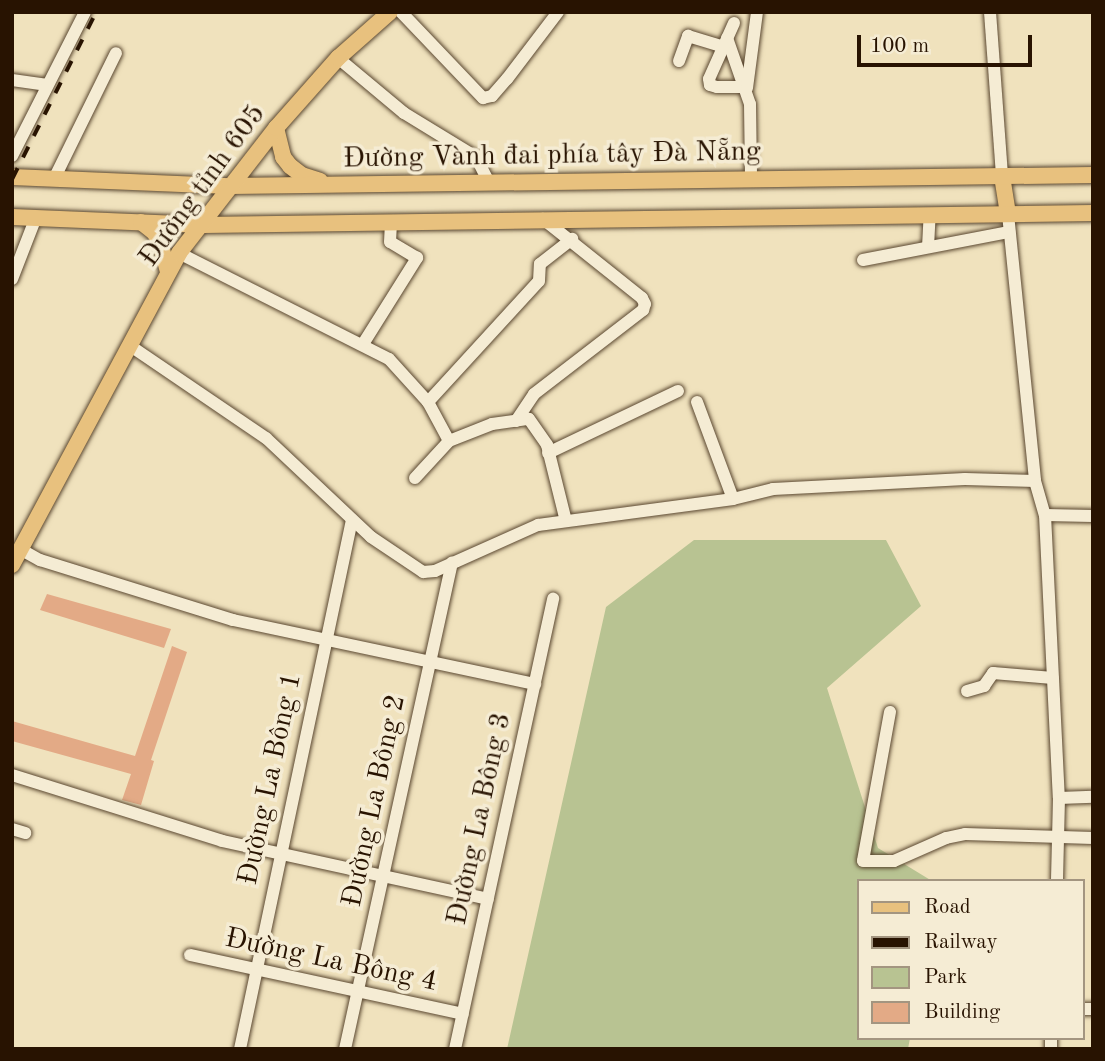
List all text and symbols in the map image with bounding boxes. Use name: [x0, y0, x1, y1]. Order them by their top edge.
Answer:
scale bar: [860, 21, 1035, 65]
text: 100 m: [870, 36, 929, 57]
street label: Đường tỉnh 605: [133, 98, 273, 274]
street label: Đường Vành đai phía tây Đà Nẵng: [343, 136, 761, 176]
street label: Đường La Bông 1: [232, 670, 310, 888]
street label: Đường La Bông 2: [336, 692, 414, 910]
street label: Đường La Bông 3: [441, 710, 519, 928]
legend: [856, 879, 1084, 1040]
text: Road: [924, 897, 971, 918]
street label: Đường La Bông 4: [222, 922, 440, 1000]
text: Railway: [924, 932, 998, 953]
text: Park: [924, 967, 967, 988]
text: Building: [924, 1002, 1000, 1023]

